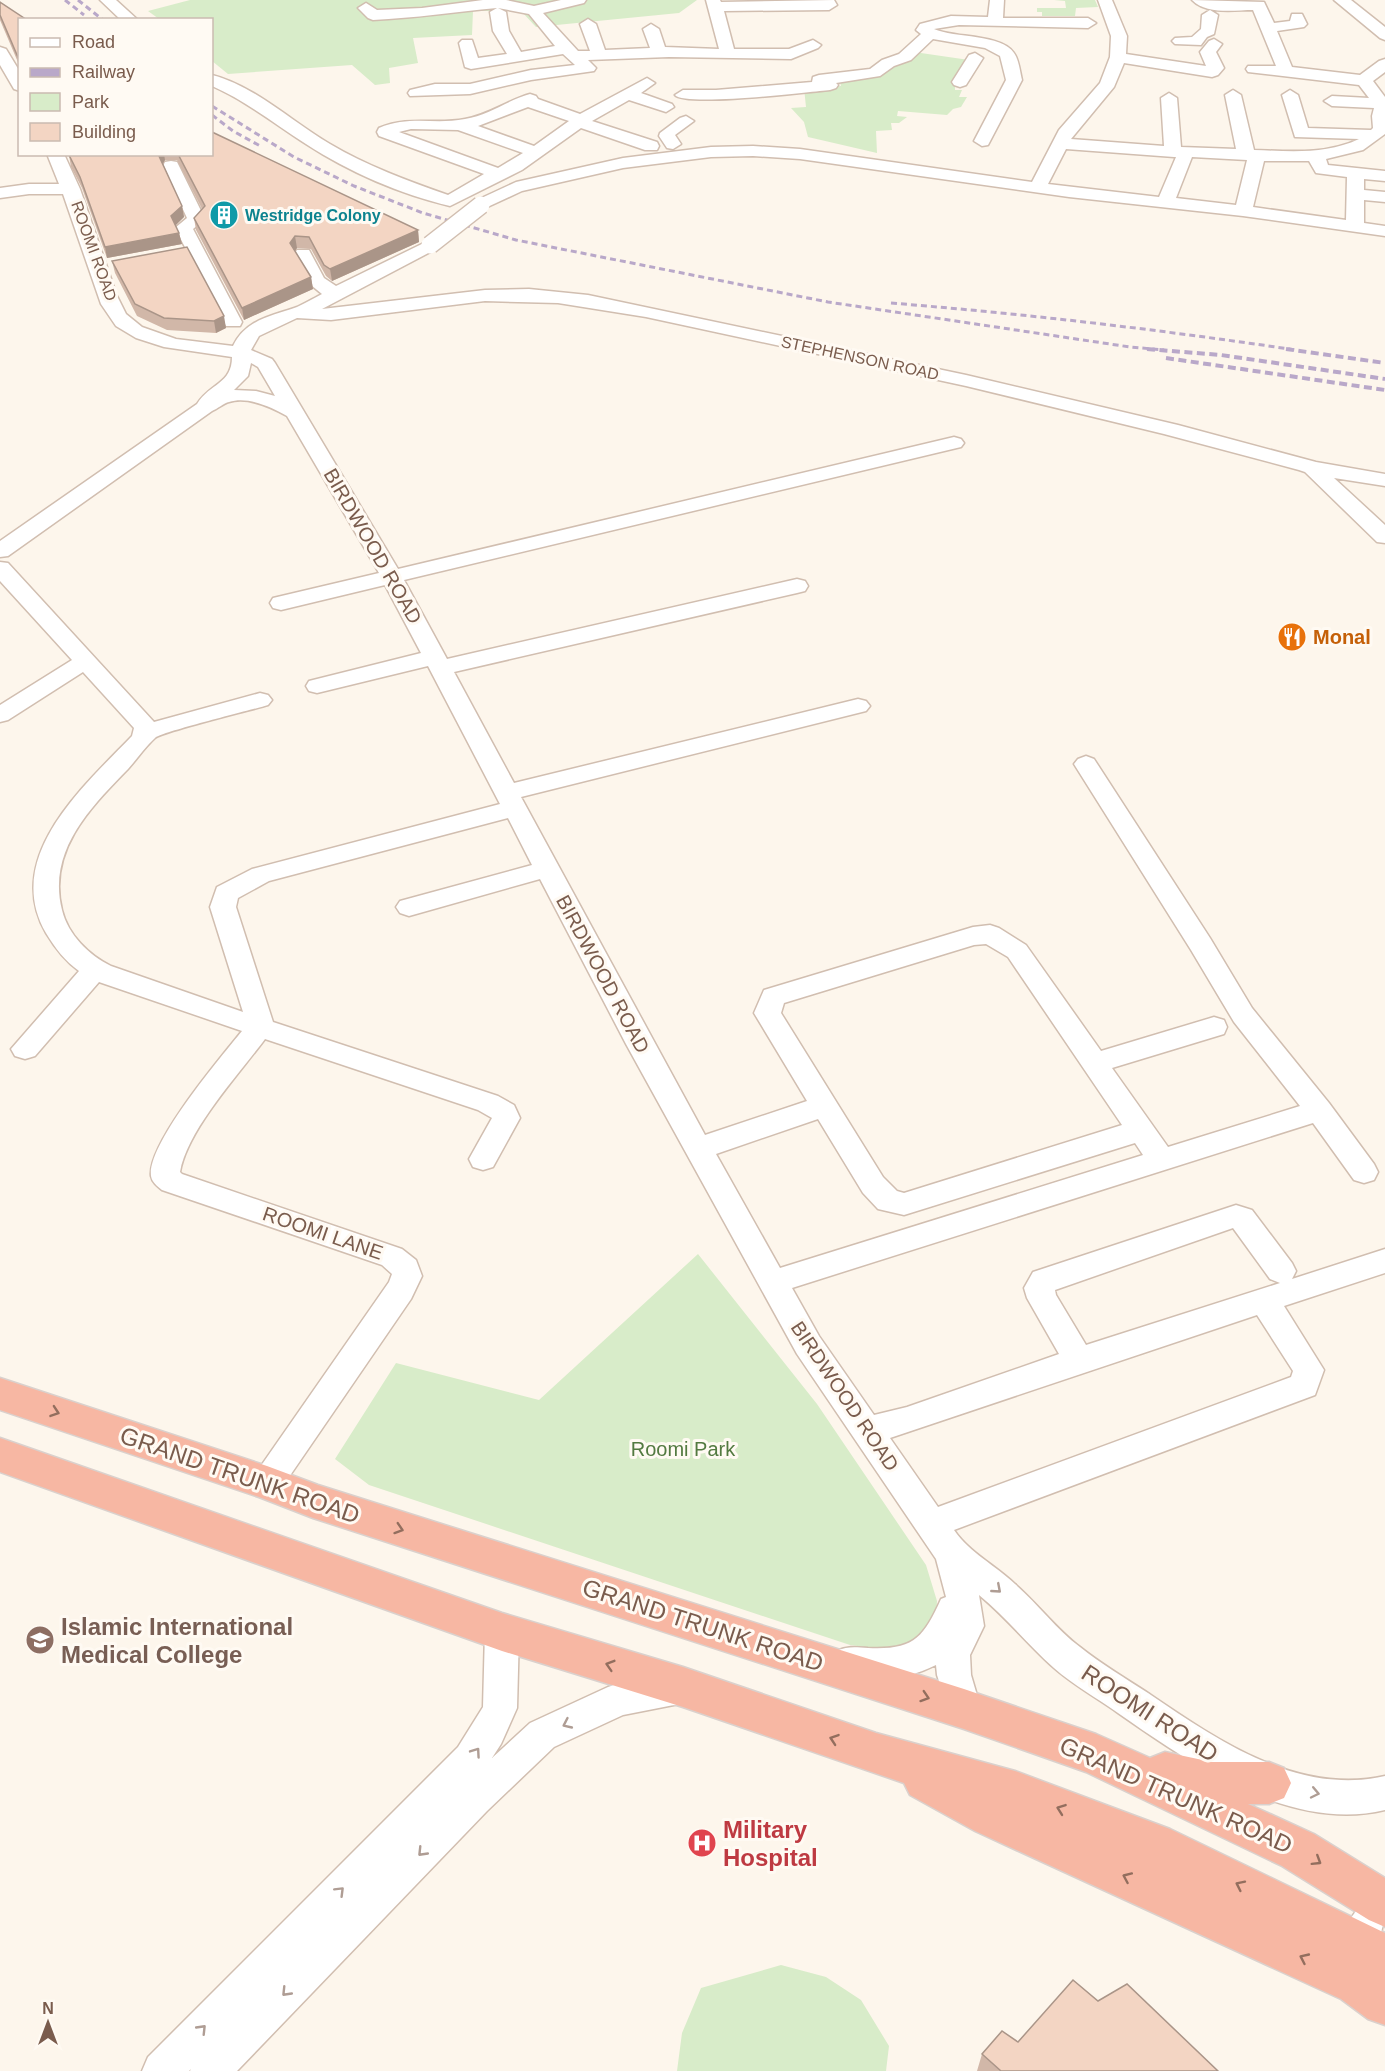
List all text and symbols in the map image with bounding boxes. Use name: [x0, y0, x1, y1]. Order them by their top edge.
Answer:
legend: [18, 18, 213, 156]
text: Road: [72, 32, 115, 52]
text: Railway: [72, 62, 135, 82]
text: Park: [72, 92, 110, 112]
text: Building: [72, 122, 136, 142]
street label: ROOMI ROAD: [68, 199, 120, 303]
building icon: Westridge Colony: [208, 199, 240, 231]
place label: Westridge Colony: [245, 207, 381, 224]
street label: STEPHENSON ROAD: [780, 333, 940, 383]
street label: BIRDWOOD ROAD: [320, 464, 426, 628]
restaurant icon: Monal: [1276, 621, 1308, 653]
place label: Monal: [1313, 626, 1371, 648]
street label: BIRDWOOD ROAD: [552, 891, 654, 1057]
street label: ROOMI LANE: [260, 1202, 386, 1264]
street label: BIRDWOOD ROAD: [787, 1317, 903, 1475]
one-way arrow: [49, 1405, 60, 1418]
street label: GRAND TRUNK ROAD: [117, 1421, 363, 1529]
park label: Roomi Park: [631, 1438, 736, 1460]
one-way arrow: [393, 1522, 404, 1534]
street label: GRAND TRUNK ROAD: [579, 1573, 827, 1677]
one-way arrow: [990, 1582, 1001, 1593]
place label: Islamic International Medical College: [61, 1613, 293, 1668]
school or university icon: Islamic International Medical College: [24, 1624, 56, 1656]
street label: ROOMI ROAD: [1077, 1659, 1223, 1767]
one-way arrow: [605, 1660, 615, 1672]
one-way arrow: [919, 1690, 930, 1702]
one-way arrow: [562, 1716, 573, 1728]
street label: GRAND TRUNK ROAD: [1056, 1732, 1296, 1858]
one-way arrow: [830, 1734, 840, 1747]
one-way arrow: [469, 1747, 480, 1758]
one-way arrow: [1310, 1786, 1320, 1799]
one-way arrow: [1056, 1804, 1067, 1817]
place label: Military Hospital: [723, 1816, 818, 1871]
hospital icon: Military Hospital: [686, 1827, 718, 1859]
one-way arrow: [418, 1846, 429, 1856]
one-way arrow: [1311, 1854, 1321, 1866]
one-way arrow: [1122, 1873, 1133, 1885]
one-way arrow: [1235, 1881, 1246, 1893]
one-way arrow: [332, 1887, 343, 1898]
one-way arrow: [1299, 1954, 1310, 1966]
one-way arrow: [283, 1985, 294, 1996]
north arrow: [18, 1993, 78, 2053]
text: N: [42, 2000, 54, 2017]
one-way arrow: [195, 2025, 206, 2035]

